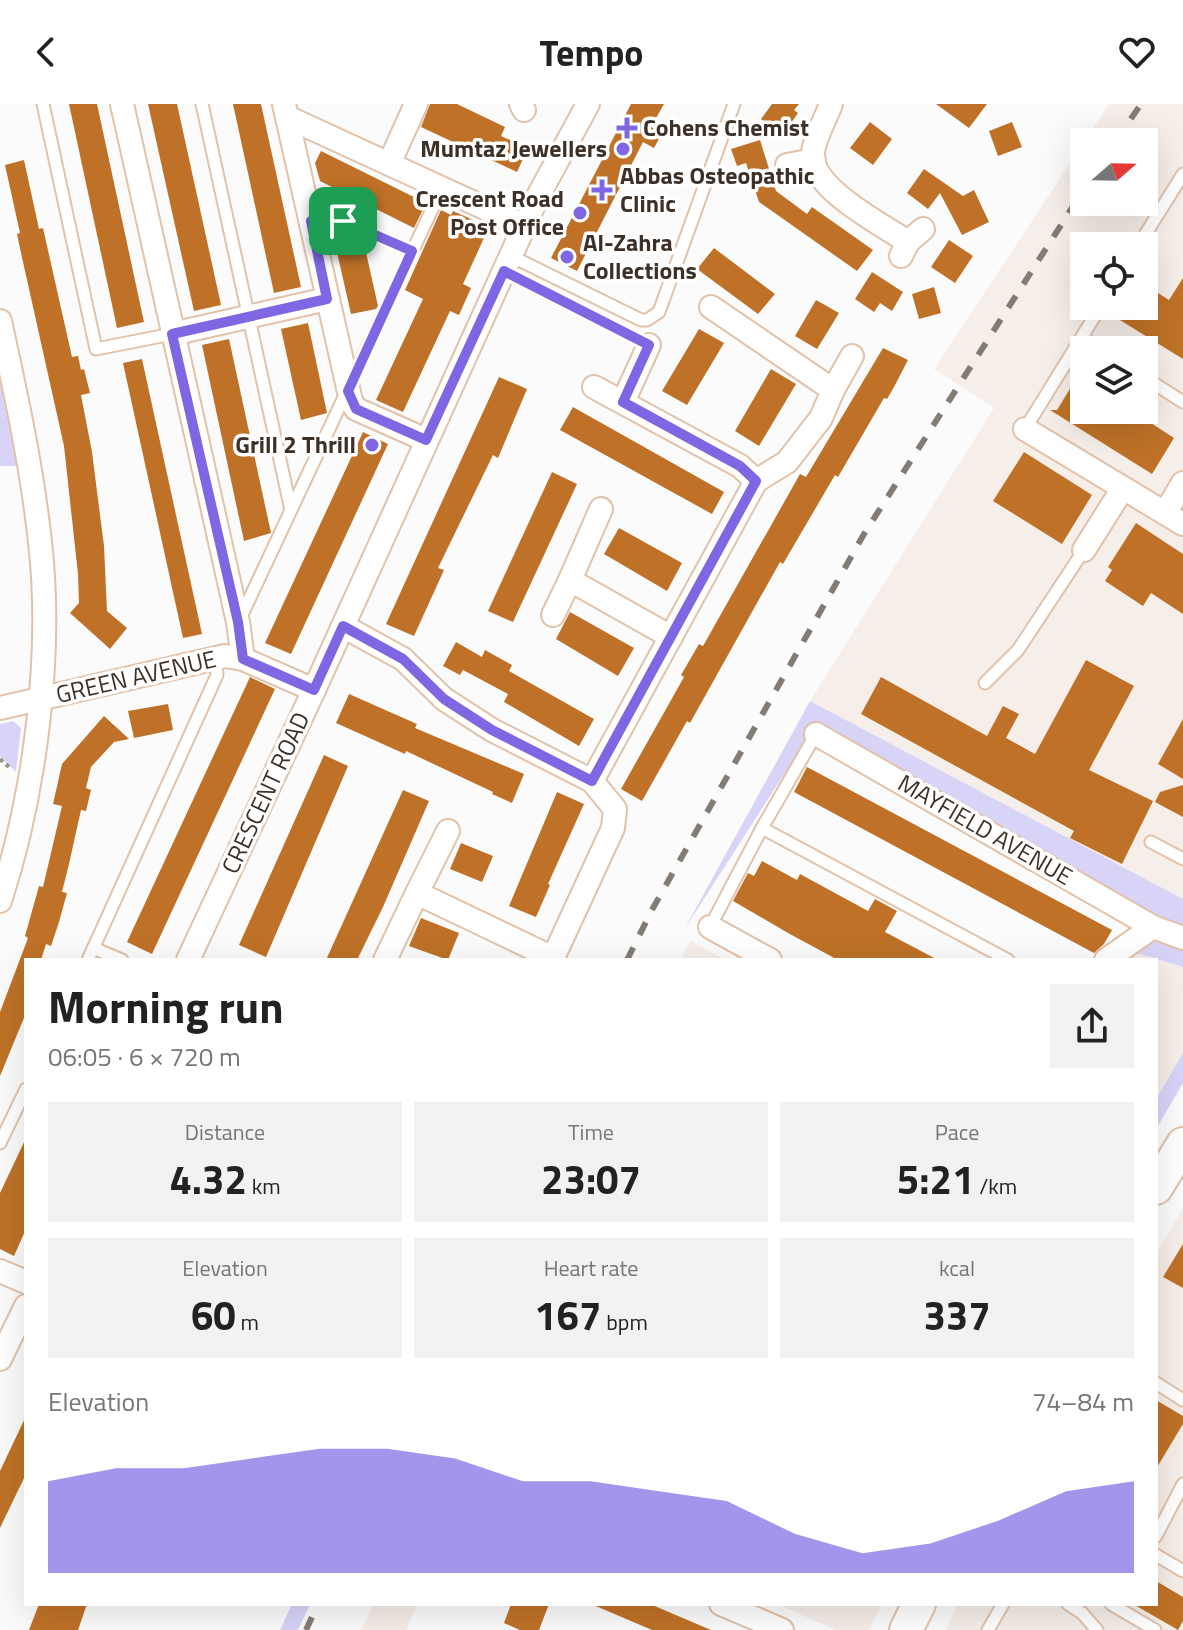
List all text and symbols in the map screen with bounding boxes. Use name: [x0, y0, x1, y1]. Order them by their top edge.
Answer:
text: Tempo: [540, 25, 643, 80]
icon: back: [24, 30, 68, 74]
icon: heart: [1115, 30, 1159, 74]
place label: Cohens Chemist: [643, 109, 809, 145]
marker: Cohens Chemist: [618, 119, 636, 137]
north arrow: [1070, 128, 1158, 216]
map controls: [1070, 128, 1158, 424]
place label: Mumtaz Jewellers: [420, 130, 607, 166]
marker: Mumtaz Jewellers: [614, 140, 632, 158]
place label: Abbas Osteopathic Clinic: [620, 157, 814, 221]
marker: Abbas Osteopathic Clinic: [591, 179, 613, 201]
place label: Crescent Road Post Office: [415, 180, 564, 244]
pin: [309, 187, 377, 255]
icon: arrive: [321, 199, 365, 243]
marker: Crescent Road Post Office: [571, 204, 589, 222]
place label: Al-Zahra Collections: [583, 224, 697, 288]
button: locate: [1070, 232, 1158, 320]
marker: Al-Zahra Collections: [558, 248, 576, 266]
button: layers: [1070, 336, 1158, 424]
place label: Grill 2 Thrill: [235, 426, 356, 462]
marker: Grill 2 Thrill: [363, 436, 381, 454]
street label: GREEN AVENUE: [52, 640, 219, 712]
street label: CRESCENT ROAD: [212, 706, 318, 879]
street label: MAYFIELD AVENUE: [892, 765, 1079, 894]
text: Morning run: [48, 973, 284, 1040]
button: share: [1050, 984, 1134, 1068]
text: 06:05 · 6 × 720 m: [48, 1037, 241, 1076]
text: Distance: [185, 1115, 265, 1149]
text: Time: [568, 1115, 614, 1149]
text: Pace: [935, 1115, 979, 1149]
text: 4.32: [169, 1149, 247, 1210]
text: 23:07: [541, 1149, 641, 1210]
text: 5:21: [897, 1149, 974, 1210]
text: km: [247, 1169, 281, 1203]
text: /km: [974, 1169, 1017, 1203]
text: Elevation: [182, 1251, 268, 1285]
text: Heart rate: [544, 1251, 638, 1285]
text: kcal: [939, 1251, 975, 1285]
text: 60: [191, 1285, 236, 1346]
text: 167: [534, 1285, 601, 1346]
text: 337: [923, 1285, 991, 1346]
text: m: [236, 1305, 259, 1339]
text: bpm: [601, 1305, 648, 1339]
text: Elevation: [48, 1382, 149, 1421]
text: 74–84 m: [1032, 1382, 1134, 1421]

